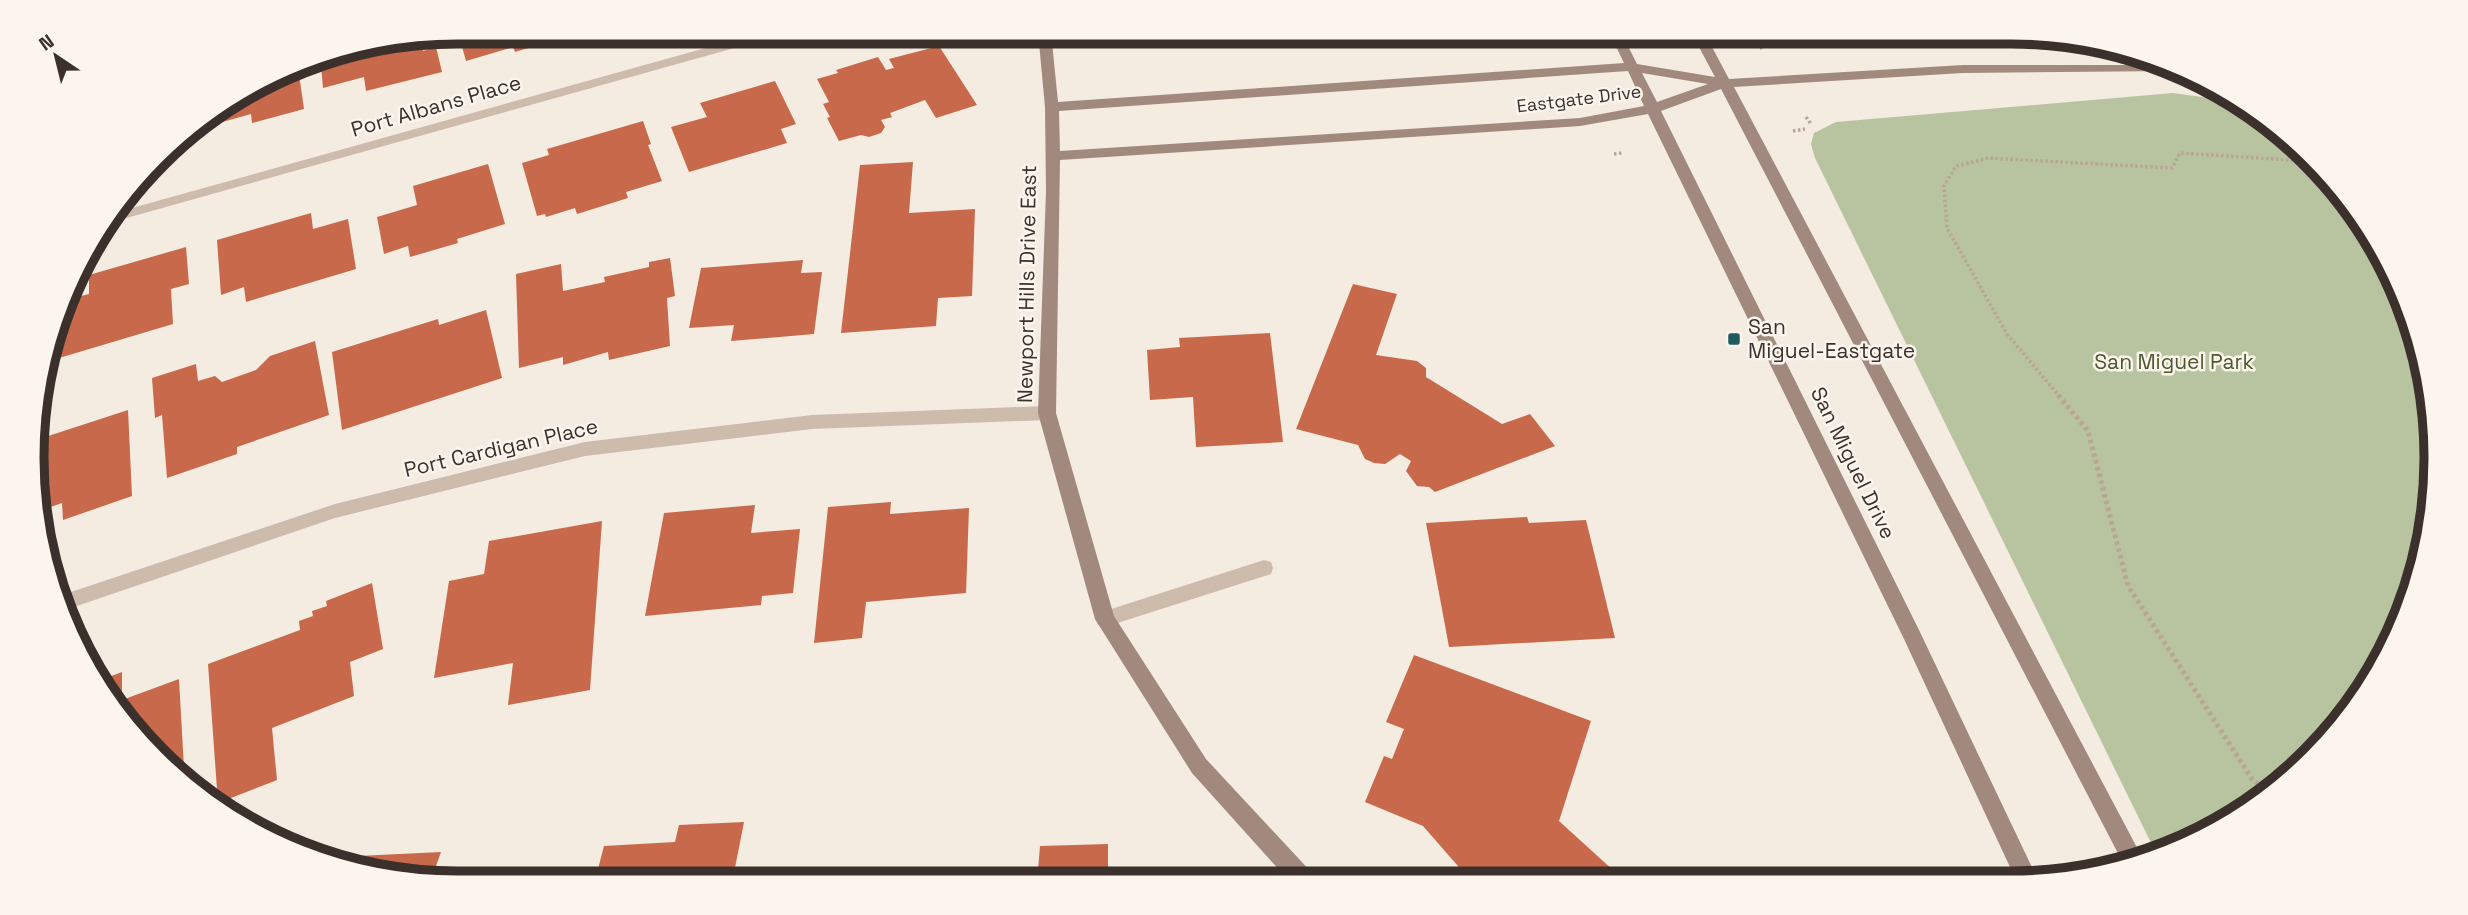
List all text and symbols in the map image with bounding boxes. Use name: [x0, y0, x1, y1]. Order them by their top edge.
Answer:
north arrow: [21, 21, 91, 91]
text: N: [34, 29, 59, 56]
street label: Port Albans Place: [348, 68, 524, 143]
street label: Eastgate Drive: [1515, 79, 1643, 118]
street label: Newport Hills Drive East: [1011, 165, 1042, 403]
place label: San Miguel-Eastgate: [1748, 313, 1915, 364]
marker: San Miguel-Eastgate: [1726, 331, 1742, 347]
park label: San Miguel Park: [2094, 348, 2254, 375]
street label: San Miguel Drive: [1805, 382, 1902, 543]
street label: Port Cardigan Place: [401, 412, 601, 483]

